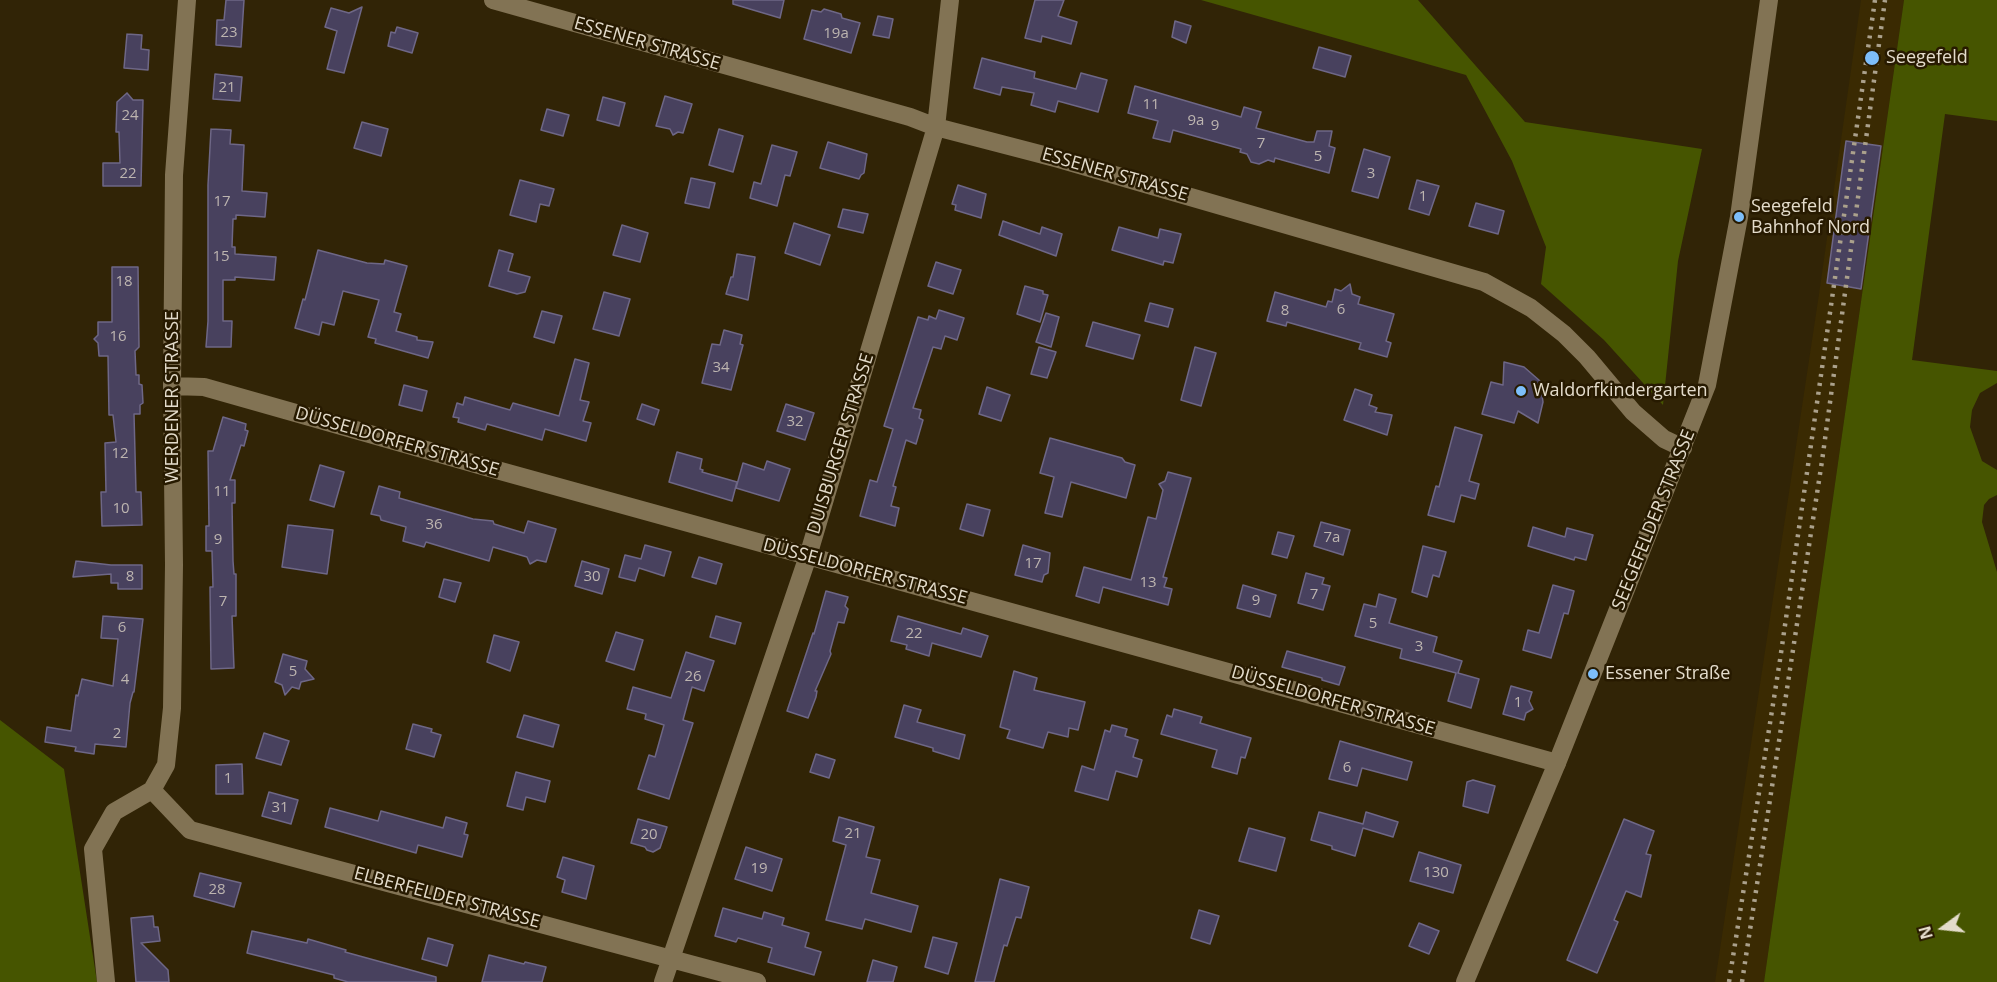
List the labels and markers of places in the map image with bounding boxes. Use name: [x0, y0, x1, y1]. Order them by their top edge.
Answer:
place label: Seegefeld: [1886, 47, 1968, 69]
marker: Seegefeld: [1863, 49, 1881, 67]
place label: Seegefeld Bahnhof Nord: [1751, 196, 1870, 238]
marker: Seegefeld Bahnhof Nord: [1732, 210, 1746, 224]
place label: Waldorfkindergarten: [1533, 380, 1708, 402]
marker: Waldorfkindergarten: [1514, 384, 1528, 398]
place label: Essener Straße: [1605, 663, 1730, 685]
marker: Essener Straße: [1586, 667, 1600, 681]

